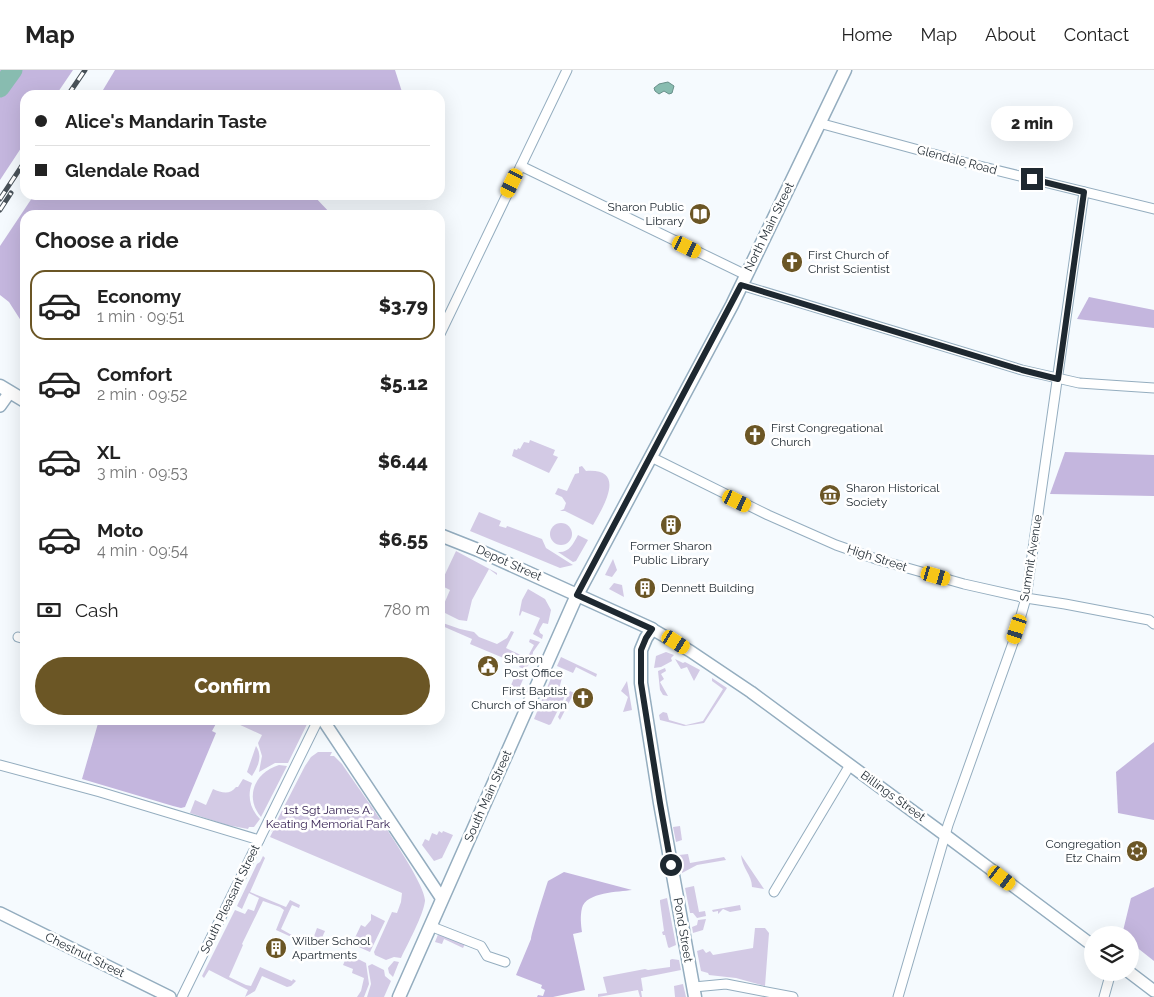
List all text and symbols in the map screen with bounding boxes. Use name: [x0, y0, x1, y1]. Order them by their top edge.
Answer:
text: Map: [25, 20, 75, 49]
text: Home: [841, 24, 892, 45]
text: Map: [920, 24, 957, 45]
text: About: [985, 24, 1036, 45]
text: Contact: [1064, 24, 1129, 45]
callout: 2 min: [991, 106, 1073, 142]
text: Alice's Mandarin Taste: [65, 110, 267, 132]
text: 2 min: [1011, 114, 1053, 133]
street label: Glendale Road: [916, 143, 998, 177]
text: Glendale Road: [65, 159, 200, 181]
car: [498, 166, 525, 200]
route end: [1021, 168, 1043, 190]
street label: North Main Street: [741, 180, 797, 274]
place label: Sharon Public Library: [608, 200, 684, 228]
library icon: Sharon Public Library: [688, 202, 712, 226]
text: Choose a ride: [35, 227, 179, 253]
car: [670, 234, 703, 260]
place label: First Church of Christ Scientist: [808, 248, 890, 276]
church icon: First Church of Christ Scientist: [780, 250, 804, 274]
icon: car: [37, 283, 82, 328]
text: Economy: [97, 285, 181, 307]
text: $3.79: [379, 294, 428, 316]
text: 1 min · 09:51: [97, 307, 184, 326]
icon: car: [37, 361, 82, 406]
text: Comfort: [97, 363, 172, 385]
text: $5.12: [380, 372, 428, 394]
text: 2 min · 09:52: [97, 385, 187, 404]
place label: First Congregational Church: [771, 421, 884, 449]
church icon: First Congregational Church: [743, 423, 767, 447]
icon: car: [37, 439, 82, 484]
text: XL: [97, 441, 120, 463]
text: $6.44: [378, 450, 428, 472]
text: 3 min · 09:53: [97, 463, 188, 482]
place label: Sharon Historical Society: [846, 481, 940, 509]
museum icon: Sharon Historical Society: [818, 483, 842, 507]
car: [720, 488, 753, 514]
building icon: Former Sharon Public Library: [659, 513, 683, 537]
street label: Summit Avenue: [1017, 513, 1045, 603]
icon: car: [37, 517, 82, 562]
text: Moto: [97, 519, 143, 541]
text: $6.55: [379, 528, 428, 550]
place label: Former Sharon Public Library: [630, 539, 712, 567]
text: 4 min · 09:54: [97, 541, 188, 560]
street label: Depot Street: [474, 542, 544, 584]
street label: High Street: [845, 542, 909, 574]
car: [919, 565, 952, 587]
building icon: Dennett Building: [633, 576, 657, 600]
place label: Dennett Building: [661, 581, 754, 595]
icon: cash: [35, 596, 63, 624]
text: Cash: [75, 599, 119, 621]
text: 780 m: [383, 600, 430, 619]
car: [1005, 612, 1028, 646]
car: [659, 628, 692, 656]
place label: Sharon Post Office: [504, 652, 563, 680]
public building icon: Sharon Post Office: [476, 654, 500, 678]
button: Confirm: [35, 657, 430, 715]
place label: First Baptist Church of Sharon: [471, 684, 567, 712]
church icon: First Baptist Church of Sharon: [571, 686, 595, 710]
street label: South Main Street: [462, 748, 514, 844]
street label: Billings Street: [858, 768, 928, 824]
park label: 1st Sgt James A. Keating Memorial Park: [266, 803, 391, 831]
place label: Congregation Etz Chaim: [1045, 837, 1121, 865]
synagogue icon: Congregation Etz Chaim: [1125, 839, 1149, 863]
street label: South Pleasant Street: [198, 842, 262, 956]
route start: [660, 854, 682, 876]
car: [985, 863, 1018, 893]
street label: Pond Street: [670, 897, 696, 963]
map controls: [1084, 926, 1139, 981]
button: layers: [1084, 926, 1139, 981]
street label: Chestnut Street: [43, 930, 127, 980]
place label: Wilber School Apartments: [292, 934, 371, 962]
building icon: Wilber School Apartments: [264, 936, 288, 960]

